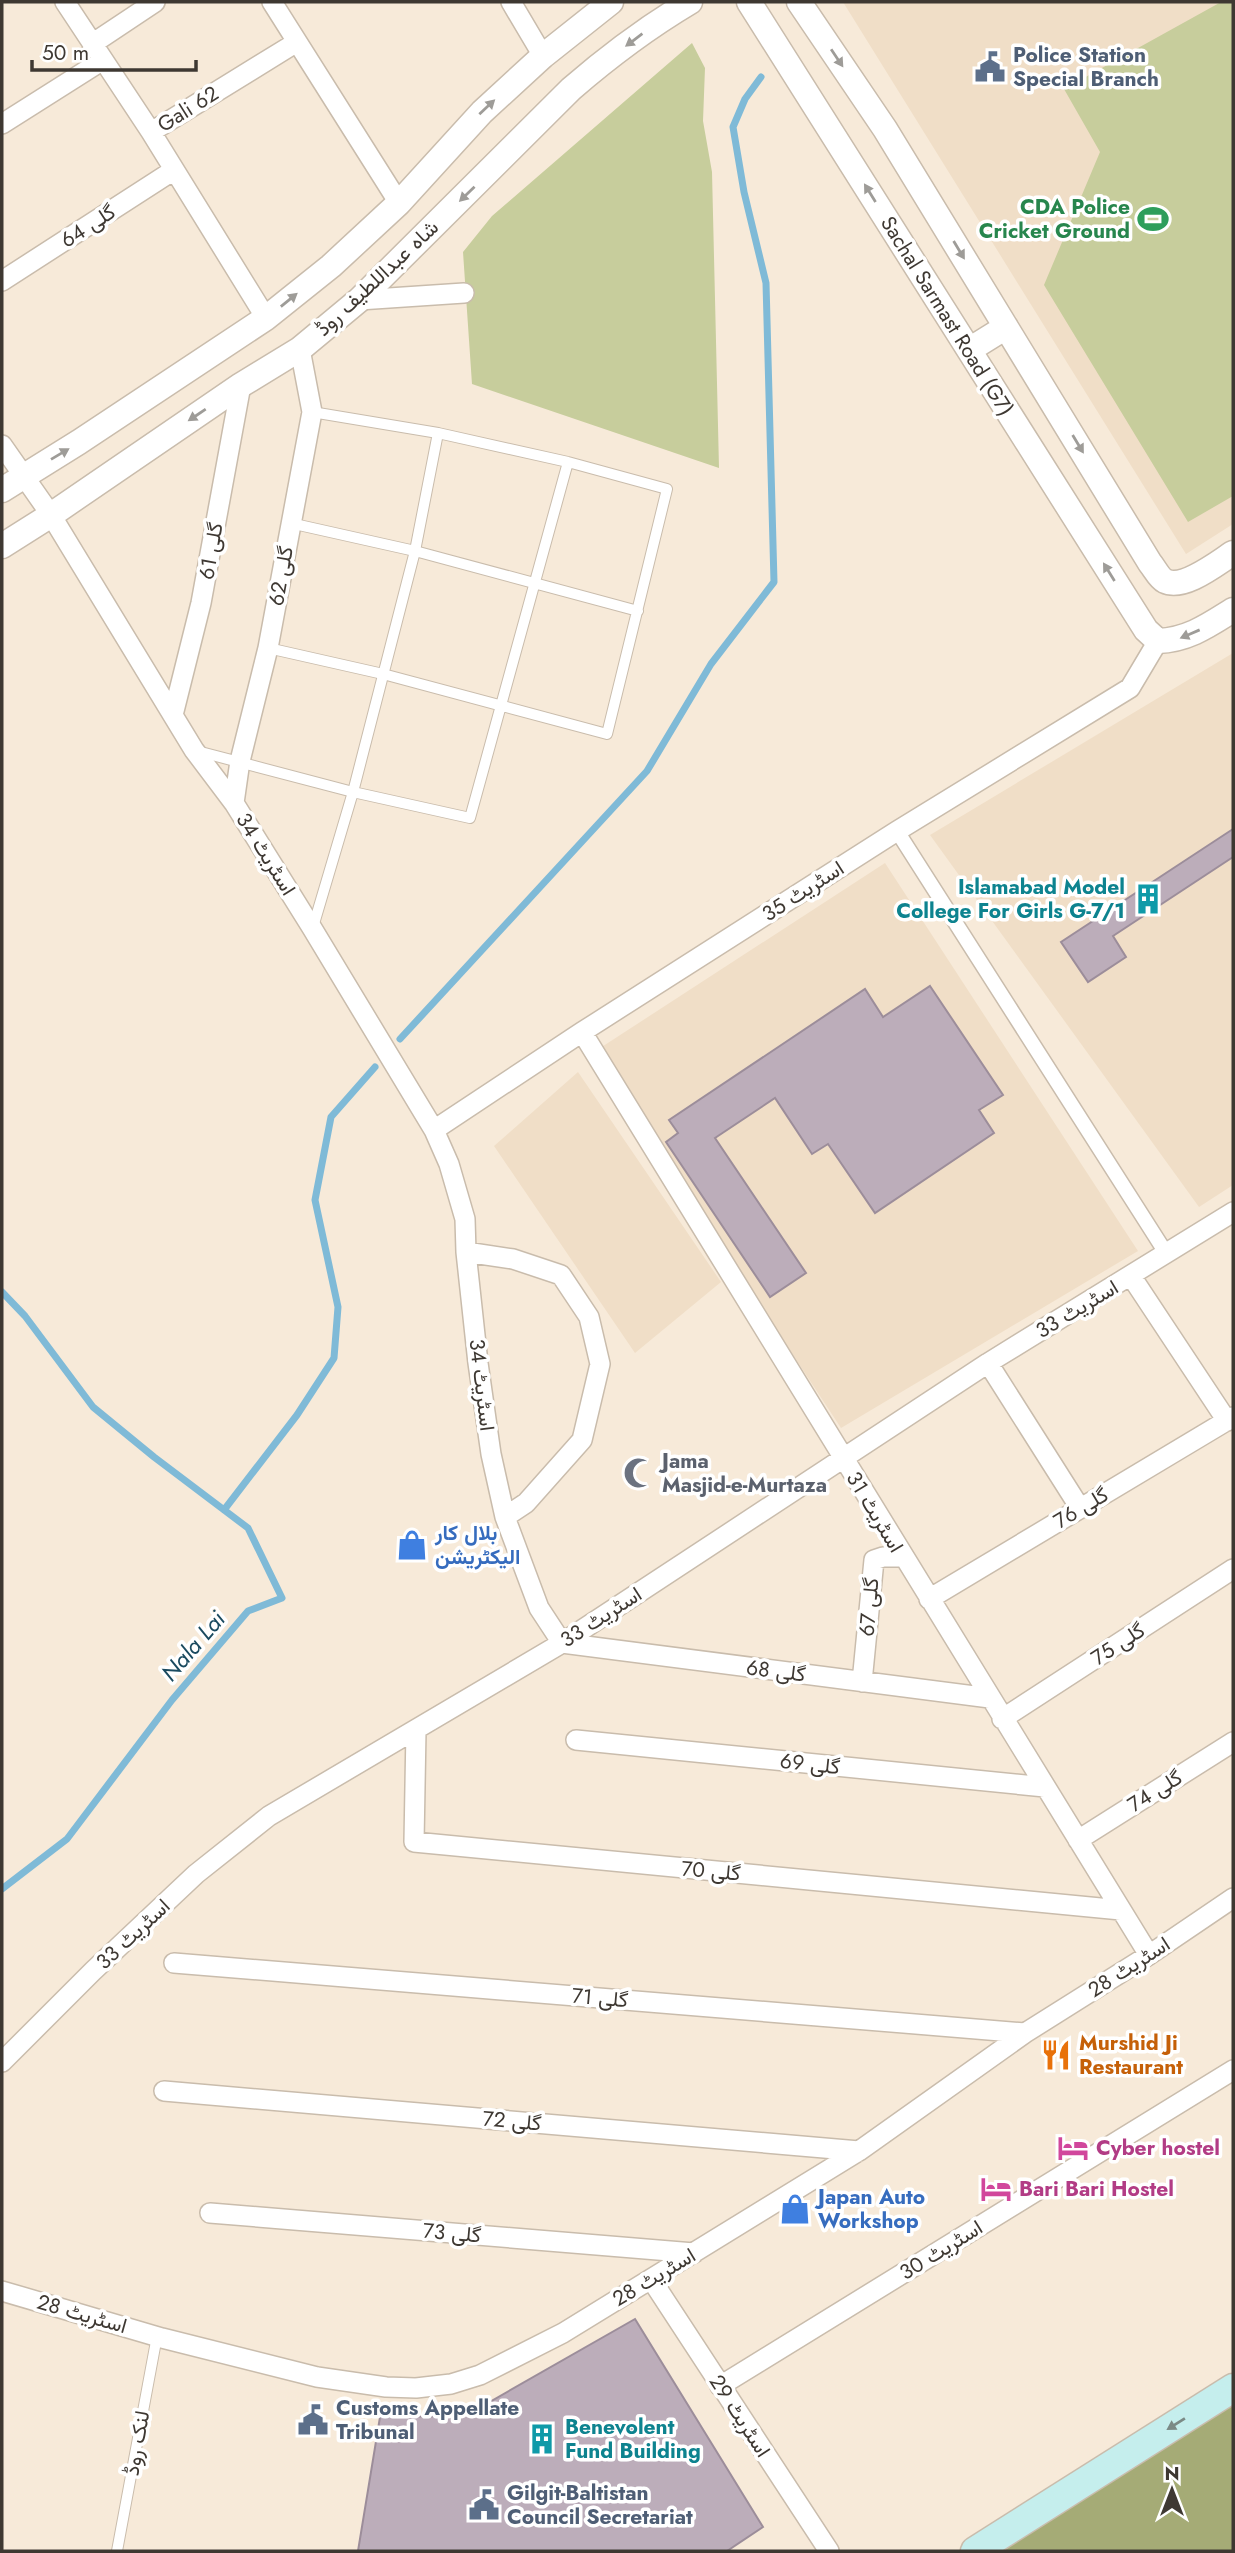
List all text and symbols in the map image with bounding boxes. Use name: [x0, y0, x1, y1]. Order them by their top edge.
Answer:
scale bar: [32, 28, 196, 72]
one-way arrow: [625, 33, 643, 47]
text: 50 m: [42, 38, 89, 68]
place label: Police Station Special Branch: [1013, 40, 1159, 94]
one-way arrow: [830, 49, 844, 67]
public building icon: Police Station Special Branch: [973, 50, 1007, 84]
street label: Gali 62: [152, 79, 224, 139]
one-way arrow: [478, 99, 496, 115]
one-way arrow: [864, 184, 877, 203]
one-way arrow: [458, 185, 475, 202]
place label: CDA Police Cricket Ground: [979, 192, 1130, 246]
street label: گلی 64: [55, 197, 121, 255]
sports icon: CDA Police Cricket Ground: [1136, 202, 1170, 236]
street label: Sachal Sarmast Road (G7): [873, 210, 1021, 422]
street label: شاہ عبداللطیف روڈ: [309, 213, 445, 343]
one-way arrow: [953, 240, 966, 259]
one-way arrow: [280, 292, 298, 307]
one-way arrow: [188, 408, 206, 422]
one-way arrow: [1071, 435, 1084, 454]
one-way arrow: [50, 447, 69, 460]
street label: گلی 61: [191, 520, 231, 582]
street label: گلی 62: [261, 544, 301, 608]
one-way arrow: [1103, 563, 1116, 582]
one-way arrow: [1180, 628, 1200, 640]
street label: اسٹریٹ 34: [229, 807, 303, 901]
street label: اسٹریٹ 35: [756, 853, 850, 929]
place label: Islamabad Model College For Girls G-7/1: [896, 872, 1125, 926]
building icon: Islamabad Model College For Girls G-7/1: [1131, 882, 1165, 916]
street label: اسٹریٹ 33: [1030, 1272, 1124, 1346]
street label: اسٹریٹ 34: [461, 1337, 503, 1433]
place label: Jama Masjid-e-Murtaza: [658, 1446, 827, 1500]
mosque icon: Jama Masjid-e-Murtaza: [622, 1456, 656, 1490]
street label: اسٹریٹ 31: [839, 1466, 911, 1558]
street label: گلی 76: [1048, 1480, 1114, 1536]
place label: بلال کار الیکٹریشن: [434, 1518, 521, 1572]
shop icon: بلال کار الیکٹریشن: [395, 1528, 429, 1562]
street label: گلی 67: [851, 1576, 887, 1638]
street label: اسٹریٹ 33: [554, 1579, 648, 1655]
water label: Nala Lai: [153, 1602, 234, 1689]
street label: گلی 75: [1085, 1615, 1151, 1673]
street label: گلی 68: [745, 1652, 807, 1690]
street label: گلی 69: [779, 1746, 841, 1782]
street label: گلی 74: [1122, 1763, 1188, 1819]
street label: گلی 70: [680, 1853, 742, 1889]
street label: اسٹریٹ 33: [89, 1892, 177, 1976]
street label: اسٹریٹ 28: [1082, 1929, 1176, 2005]
street label: گلی 71: [571, 1981, 629, 2015]
place label: Murshid Ji Restaurant: [1079, 2028, 1183, 2082]
restaurant icon: Murshid Ji Restaurant: [1039, 2038, 1073, 2072]
street label: گلی 72: [481, 2103, 543, 2139]
hotel icon: Cyber hostel: [1056, 2131, 1090, 2165]
place label: Cyber hostel: [1096, 2133, 1220, 2163]
hotel icon: Bari Bari Hostel: [979, 2172, 1013, 2206]
place label: Bari Bari Hostel: [1019, 2174, 1174, 2204]
place label: Japan Auto Workshop: [814, 2182, 925, 2236]
shop icon: Japan Auto Workshop: [778, 2192, 812, 2226]
street label: اسٹریٹ 30: [894, 2213, 988, 2287]
street label: گلی 73: [422, 2216, 482, 2250]
street label: اسٹریٹ 28: [607, 2240, 701, 2314]
street label: اسٹریٹ 28: [33, 2287, 131, 2341]
street label: اسٹریٹ 29: [702, 2369, 778, 2463]
place label: Customs Appellate Tribunal: [336, 2393, 519, 2447]
public building icon: Customs Appellate Tribunal: [296, 2403, 330, 2437]
street label: لنک روڈ: [117, 2408, 157, 2478]
place label: Benevolent Fund Building: [565, 2412, 701, 2466]
one-way arrow: [1166, 2418, 1185, 2431]
building icon: Benevolent Fund Building: [525, 2422, 559, 2456]
north arrow: [1137, 2455, 1207, 2525]
text: N: [1164, 2460, 1180, 2487]
place label: Gilgit-Baltistan Council Secretariat: [507, 2478, 693, 2532]
public building icon: Gilgit-Baltistan Council Secretariat: [467, 2488, 501, 2522]

